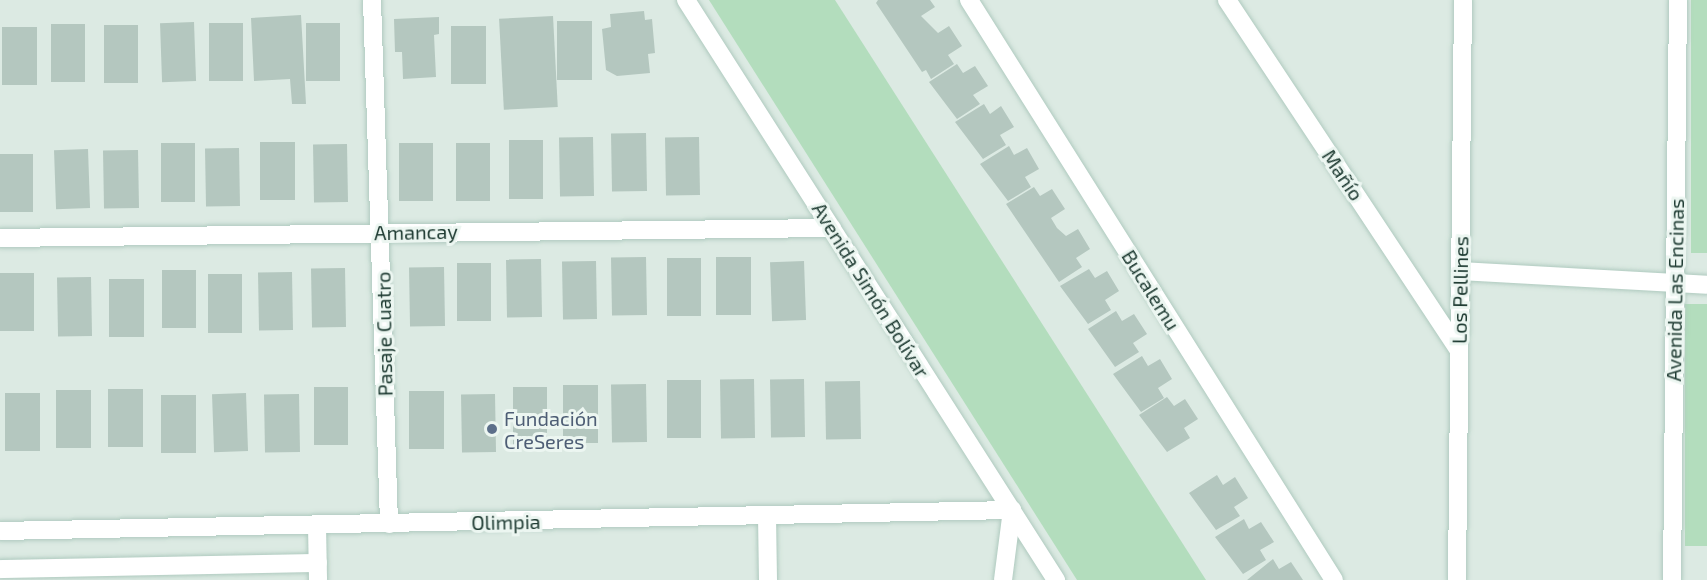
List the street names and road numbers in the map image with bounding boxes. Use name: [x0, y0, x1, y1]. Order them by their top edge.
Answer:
street label: Mañío: [1317, 145, 1369, 205]
street label: Avenida Simón Bolívar: [807, 198, 935, 382]
street label: Avenida Las Encinas: [1661, 198, 1689, 382]
street label: Amancay: [374, 219, 458, 245]
street label: Los Pellines: [1447, 236, 1473, 344]
street label: Bucalemu: [1117, 245, 1185, 335]
street label: Pasaje Cuatro: [371, 272, 397, 396]
street label: Olimpia: [471, 509, 541, 535]

